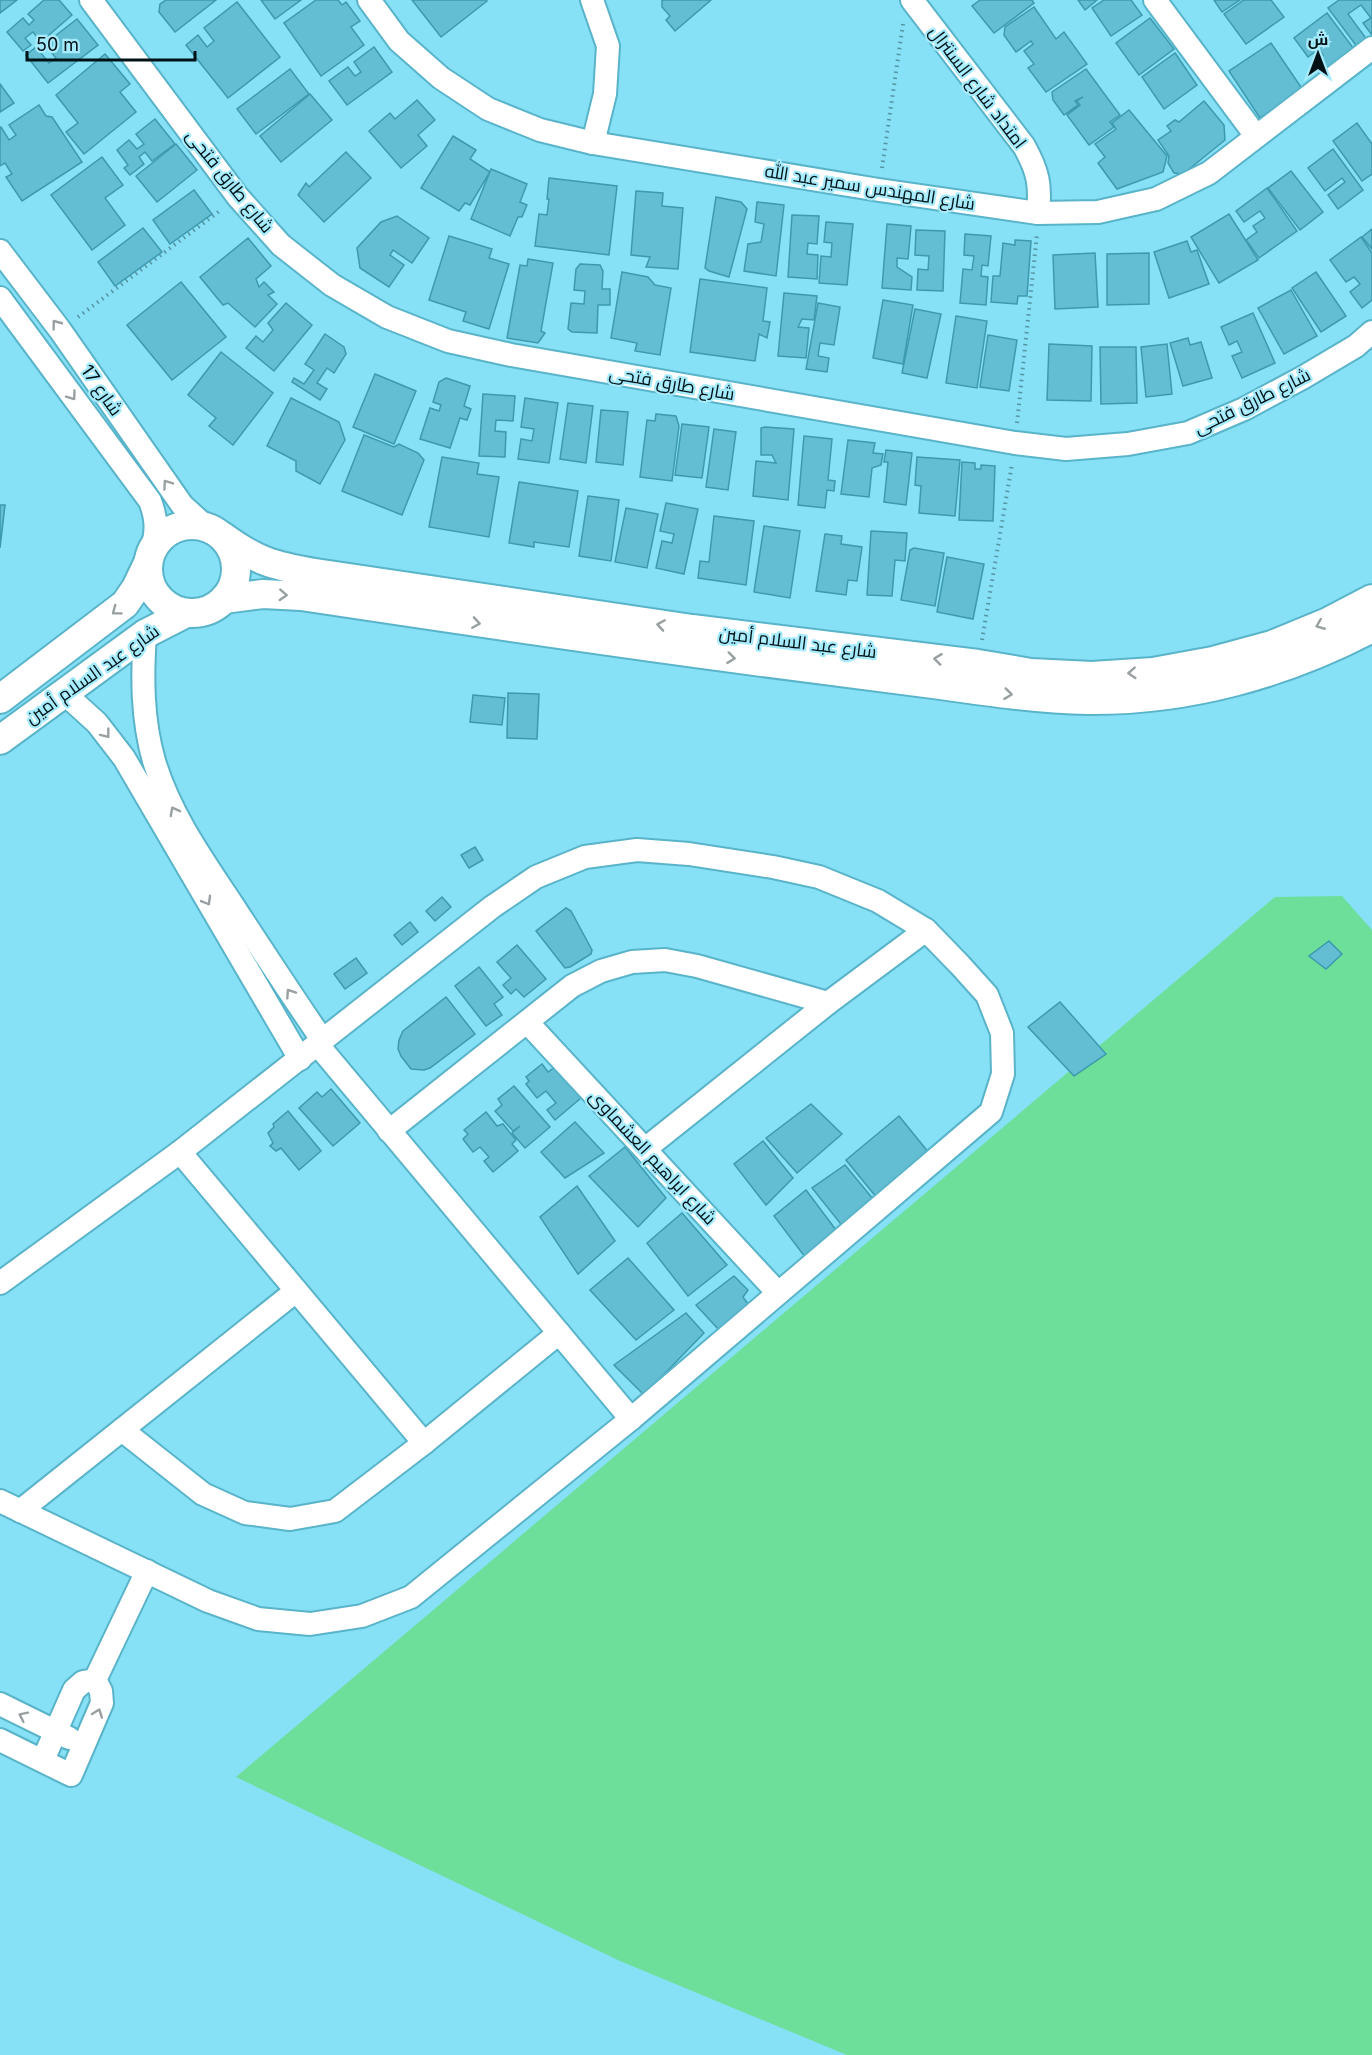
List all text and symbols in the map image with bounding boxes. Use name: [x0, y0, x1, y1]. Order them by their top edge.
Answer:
street label: امتداد شارع السنترال: [924, 22, 1031, 154]
scale bar: [27, 24, 195, 62]
north arrow: [1288, 24, 1348, 84]
text: ش: [1308, 29, 1328, 49]
text: 50 m: [36, 34, 79, 55]
street label: شارع طارق فتحى: [180, 125, 278, 238]
street label: شارع المهندس سمير عبد الله: [763, 159, 977, 216]
one-way arrow: [52, 319, 63, 330]
street label: شارع 17: [75, 360, 127, 421]
street label: شارع طارق فتحى: [607, 362, 736, 406]
street label: شارع طارق فتحى: [1190, 364, 1315, 440]
one-way arrow: [65, 389, 76, 400]
one-way arrow: [163, 479, 174, 490]
one-way arrow: [278, 589, 287, 602]
one-way arrow: [112, 603, 123, 614]
one-way arrow: [471, 616, 480, 628]
one-way arrow: [1315, 618, 1326, 630]
one-way arrow: [657, 619, 666, 631]
street label: شارع عبد السلام أمين: [21, 620, 164, 730]
street label: شارع عبد السلام أمين: [718, 622, 878, 664]
one-way arrow: [727, 651, 736, 664]
one-way arrow: [933, 653, 943, 666]
one-way arrow: [1127, 666, 1136, 679]
one-way arrow: [1003, 687, 1012, 700]
one-way arrow: [98, 728, 109, 739]
one-way arrow: [170, 807, 181, 817]
one-way arrow: [200, 894, 211, 905]
one-way arrow: [287, 988, 298, 999]
street label: شارع ابراهيم العشماوى: [584, 1085, 721, 1230]
one-way arrow: [91, 1708, 104, 1718]
one-way arrow: [19, 1711, 30, 1723]

